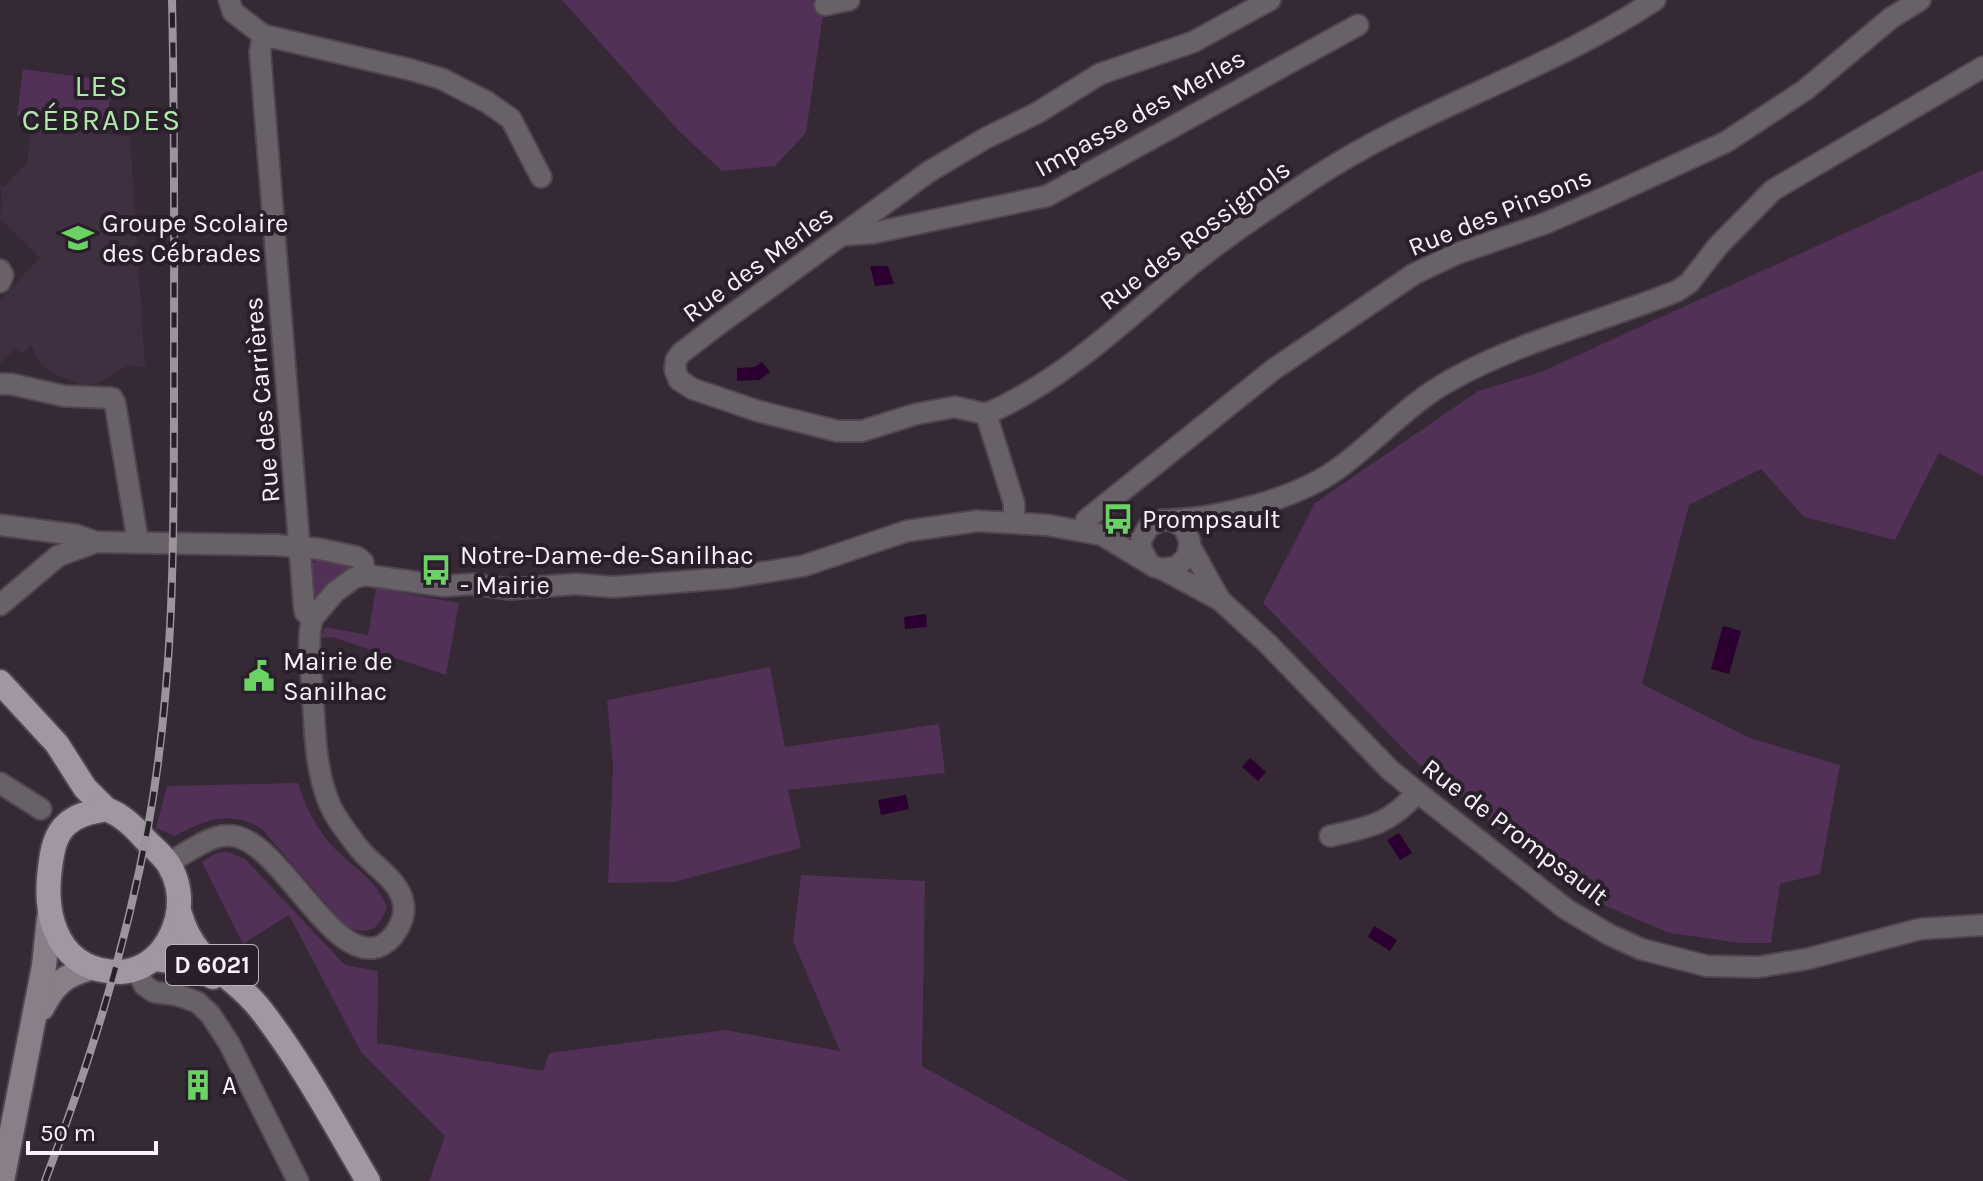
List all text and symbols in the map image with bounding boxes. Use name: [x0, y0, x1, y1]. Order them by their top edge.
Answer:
street label: Impasse des Merles: [1029, 42, 1251, 184]
district label: LES CÉBRADES: [22, 68, 182, 138]
street label: Rue des Rossignols: [1094, 153, 1296, 317]
street label: Rue des Pinsons: [1404, 161, 1596, 263]
street label: Rue des Merles: [677, 199, 839, 329]
place label: Groupe Scolaire des Cébrades: [102, 208, 288, 269]
school or university icon: Groupe Scolaire des Cébrades: [61, 221, 95, 255]
street label: Rue des Carrières: [238, 296, 286, 504]
bus stop icon: Prompsault: [1101, 502, 1135, 536]
place label: Prompsault: [1142, 504, 1281, 535]
place label: Notre-Dame-de-Sanilhac - Mairie: [460, 540, 754, 601]
bus stop icon: Notre-Dame-de-Sanilhac - Mairie: [419, 553, 453, 587]
place label: Mairie de Sanilhac: [283, 646, 393, 707]
public building icon: Mairie de Sanilhac: [242, 659, 276, 693]
street label: Rue de Prompsault: [1416, 752, 1614, 912]
road number: D 6021: [166, 945, 258, 985]
building icon: A: [181, 1068, 215, 1102]
place label: A: [222, 1070, 237, 1101]
scale bar: [28, 1105, 156, 1155]
text: 50 m: [40, 1119, 96, 1147]

